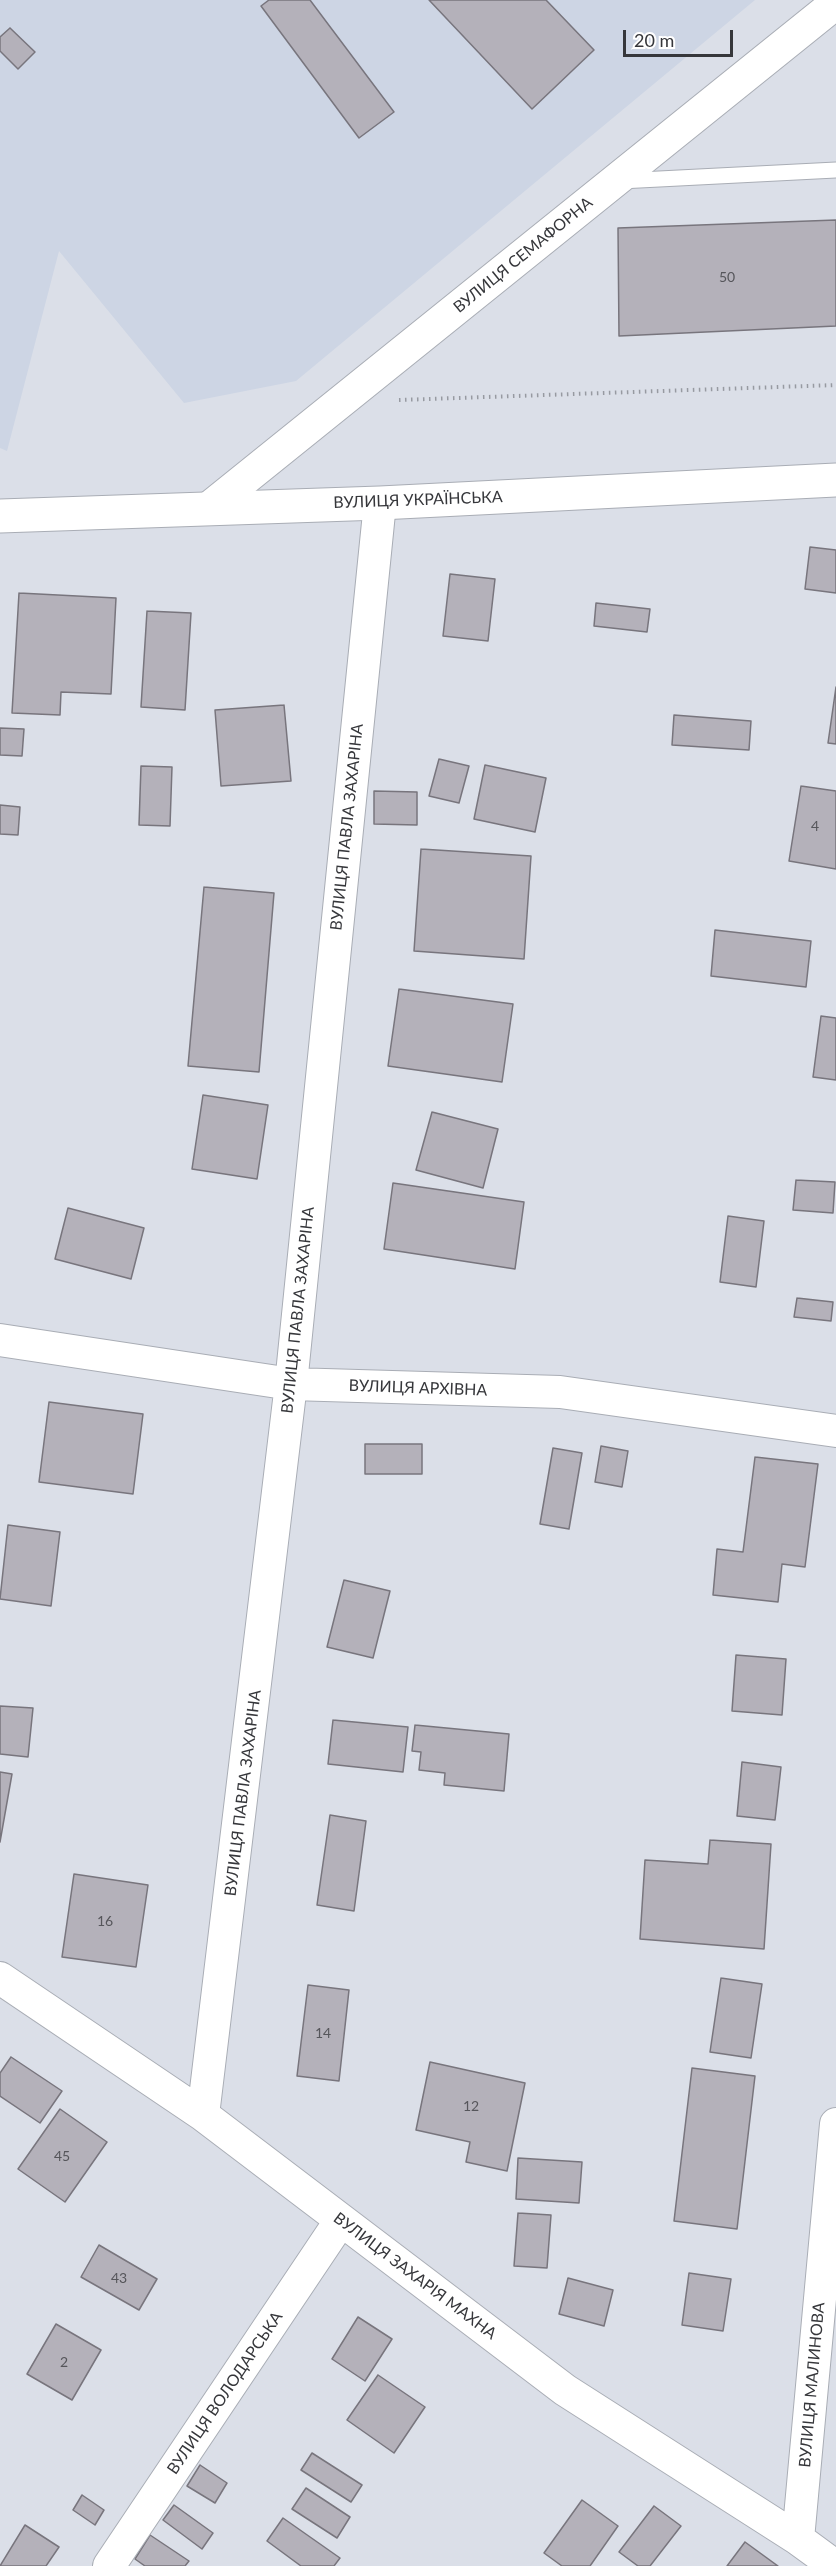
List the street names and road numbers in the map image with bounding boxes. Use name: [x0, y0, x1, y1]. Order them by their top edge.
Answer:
street label: ВУЛИЦЯ СЕМАФОРНА: [450, 193, 596, 317]
street label: ВУЛИЦЯ УКРАЇНСЬКА: [333, 487, 503, 513]
street label: ВУЛИЦЯ ПАВЛА ЗАХАРІНА: [327, 723, 367, 931]
street label: ВУЛИЦЯ ПАВЛА ЗАХАРІНА: [278, 1206, 318, 1414]
street label: ВУЛИЦЯ АРХІВНА: [348, 1376, 488, 1400]
street label: ВУЛИЦЯ ПАВЛА ЗАХАРІНА: [221, 1689, 265, 1897]
street label: ВУЛИЦЯ ЗАХАРІЯ МАХНА: [330, 2208, 500, 2344]
street label: ВУЛИЦЯ МАЛИНОВА: [795, 2302, 829, 2468]
street label: ВУЛИЦЯ ВОЛОДАРСЬКА: [163, 2308, 287, 2478]

